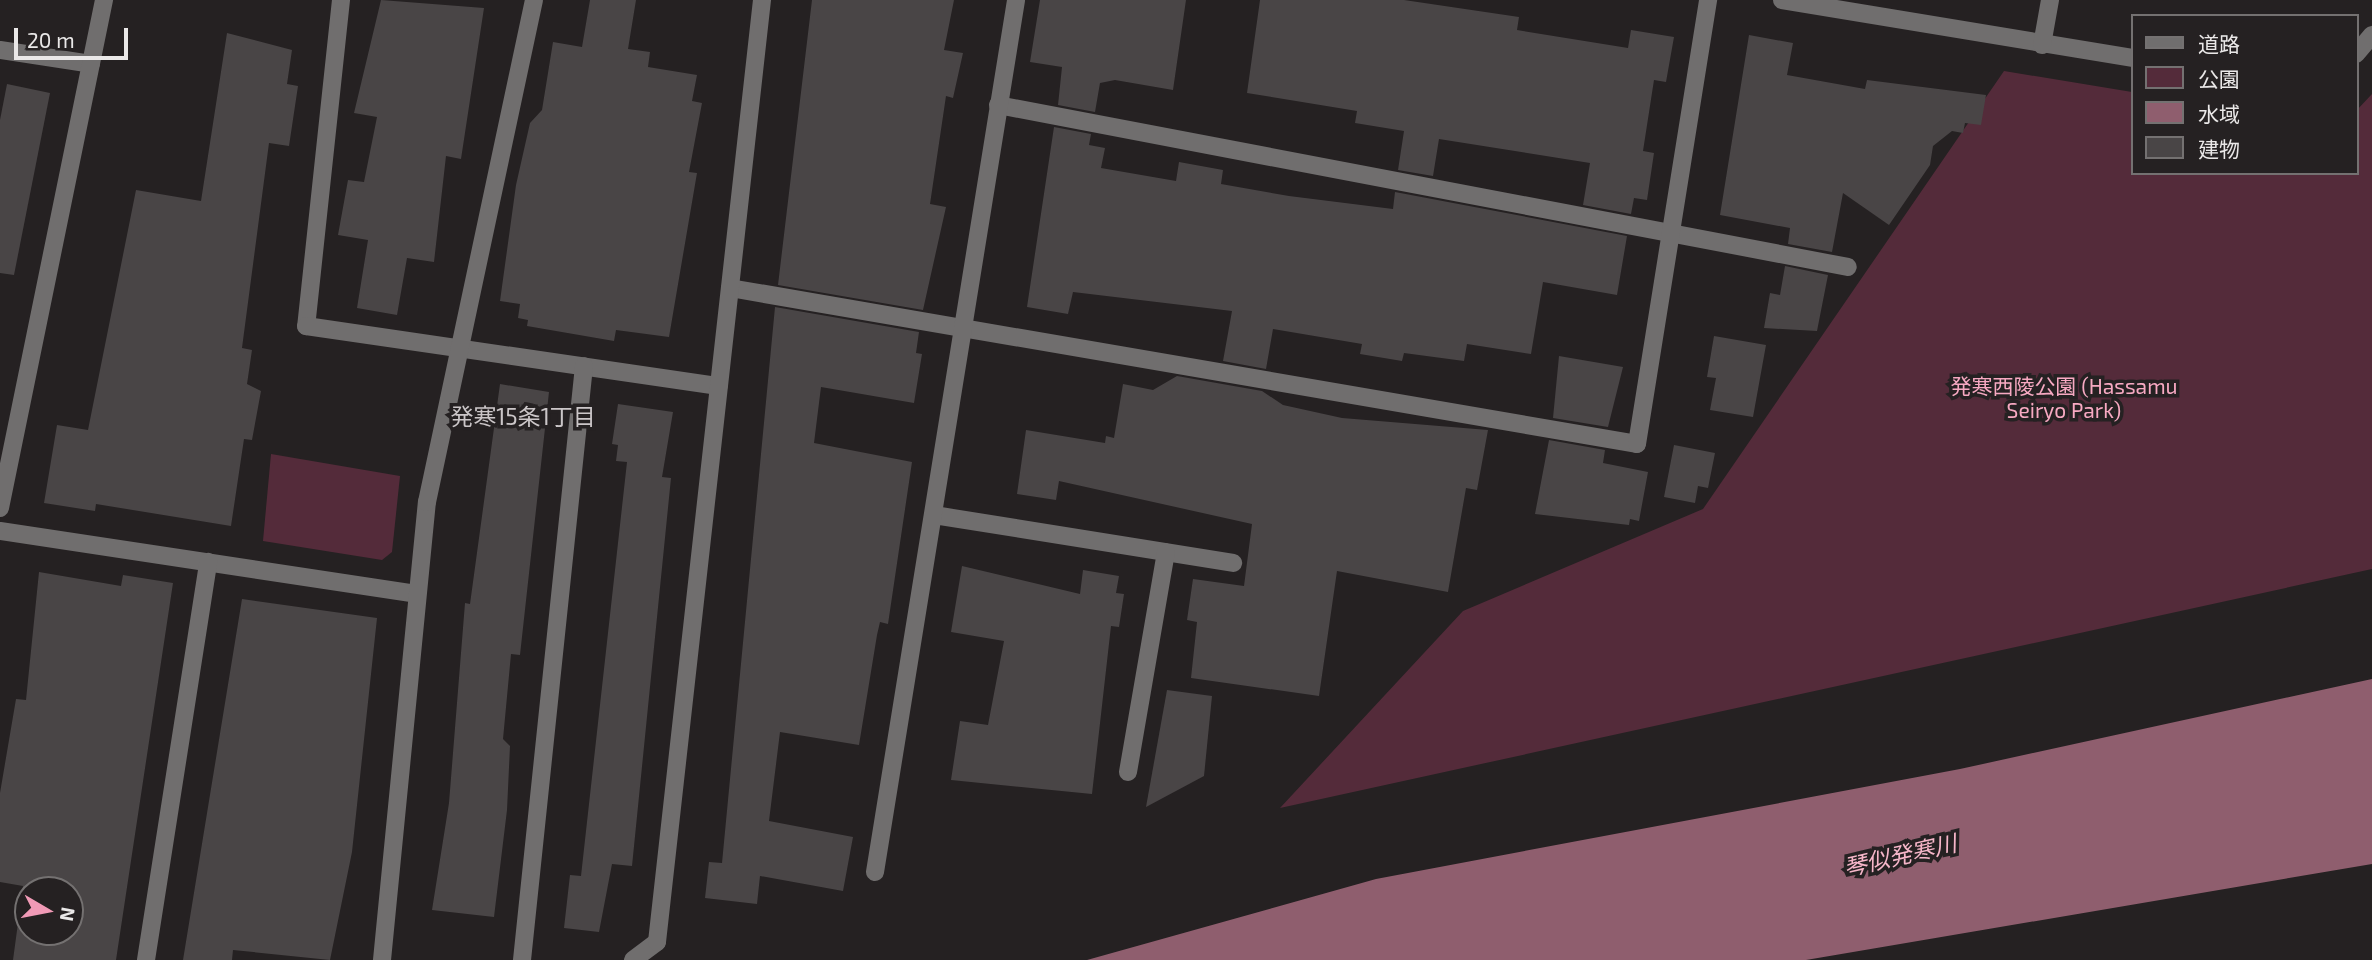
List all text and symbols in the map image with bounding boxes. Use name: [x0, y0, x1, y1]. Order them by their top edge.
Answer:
scale bar: [18, 14, 131, 58]
legend: [2130, 14, 2358, 175]
text: 20 m: [27, 27, 75, 52]
text: 道路: [2198, 31, 2240, 56]
text: 公園: [2198, 66, 2240, 91]
text: 水域: [2198, 101, 2240, 126]
text: 建物: [2198, 136, 2240, 161]
park label: 発寒西陵公園 (Hassamu Seiryo Park): [1951, 373, 2177, 423]
district label: 発寒15条1丁目: [450, 402, 596, 430]
water label: 琴似発寒川: [1841, 829, 1959, 881]
north arrow: [14, 876, 84, 946]
text: N: [56, 906, 81, 923]

